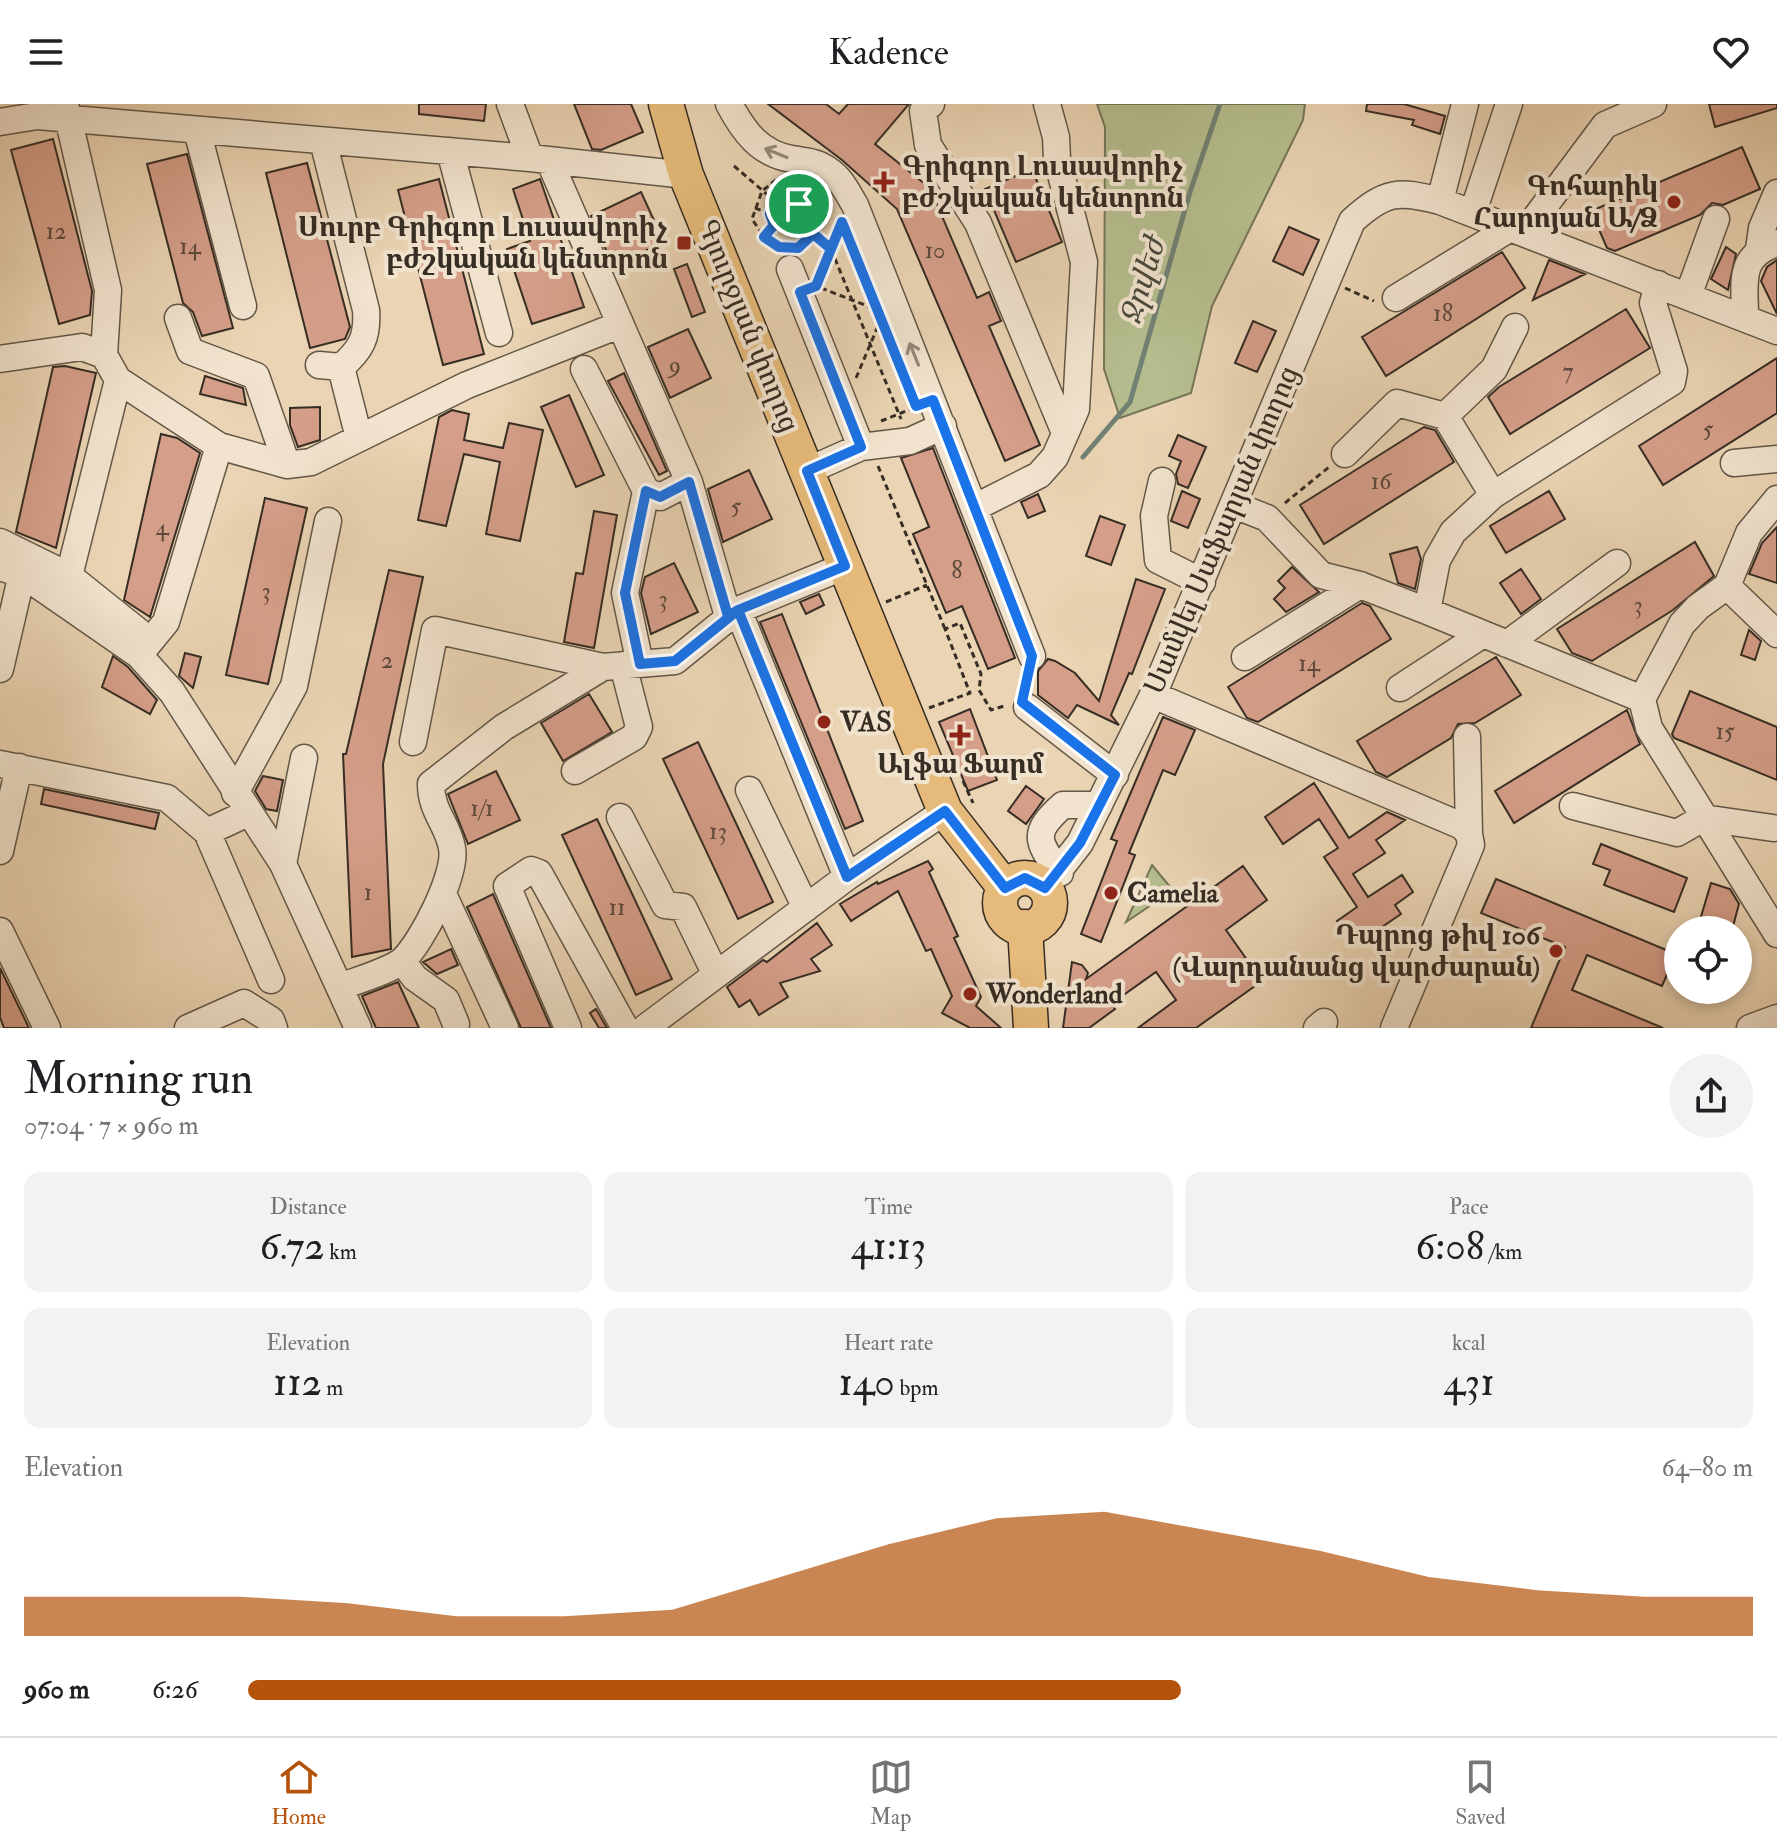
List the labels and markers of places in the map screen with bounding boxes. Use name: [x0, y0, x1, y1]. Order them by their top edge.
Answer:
place label: Գրիգոր Լուսավորիչ բժշկական կենտրոն: [902, 149, 1184, 216]
place label: Գոհարիկ Հարոյան Ա/Ձ: [1474, 169, 1658, 236]
pin: [765, 170, 833, 238]
marker: Գրիգոր Լուսավորիչ բժշկական կենտրոն: [873, 171, 895, 193]
marker: Գոհարիկ Հարոյան Ա/Ձ: [1665, 193, 1683, 211]
place label: Սուրբ Գրիգոր Լուսավորիչ բժշկական կենտրոն: [298, 210, 668, 277]
marker: Սուրբ Գրիգոր Լուսավորիչ բժշկական կենտրոն: [675, 234, 693, 252]
place label: VAS: [839, 705, 892, 740]
marker: VAS: [815, 713, 833, 731]
marker: Ալֆա Ֆարմ: [951, 726, 969, 744]
place label: Ալֆա Ֆարմ: [877, 747, 1044, 782]
place label: Camelia: [1127, 876, 1220, 911]
marker: Camelia: [1102, 884, 1120, 902]
place label: Դպրոց թիվ 106 (Վարդանանց վարժարան): [1173, 918, 1542, 985]
marker: Դպրոց թիվ 106 (Վարդանանց վարժարան): [1547, 942, 1565, 960]
place label: Wonderland: [985, 977, 1123, 1012]
marker: Wonderland: [961, 985, 979, 1003]

